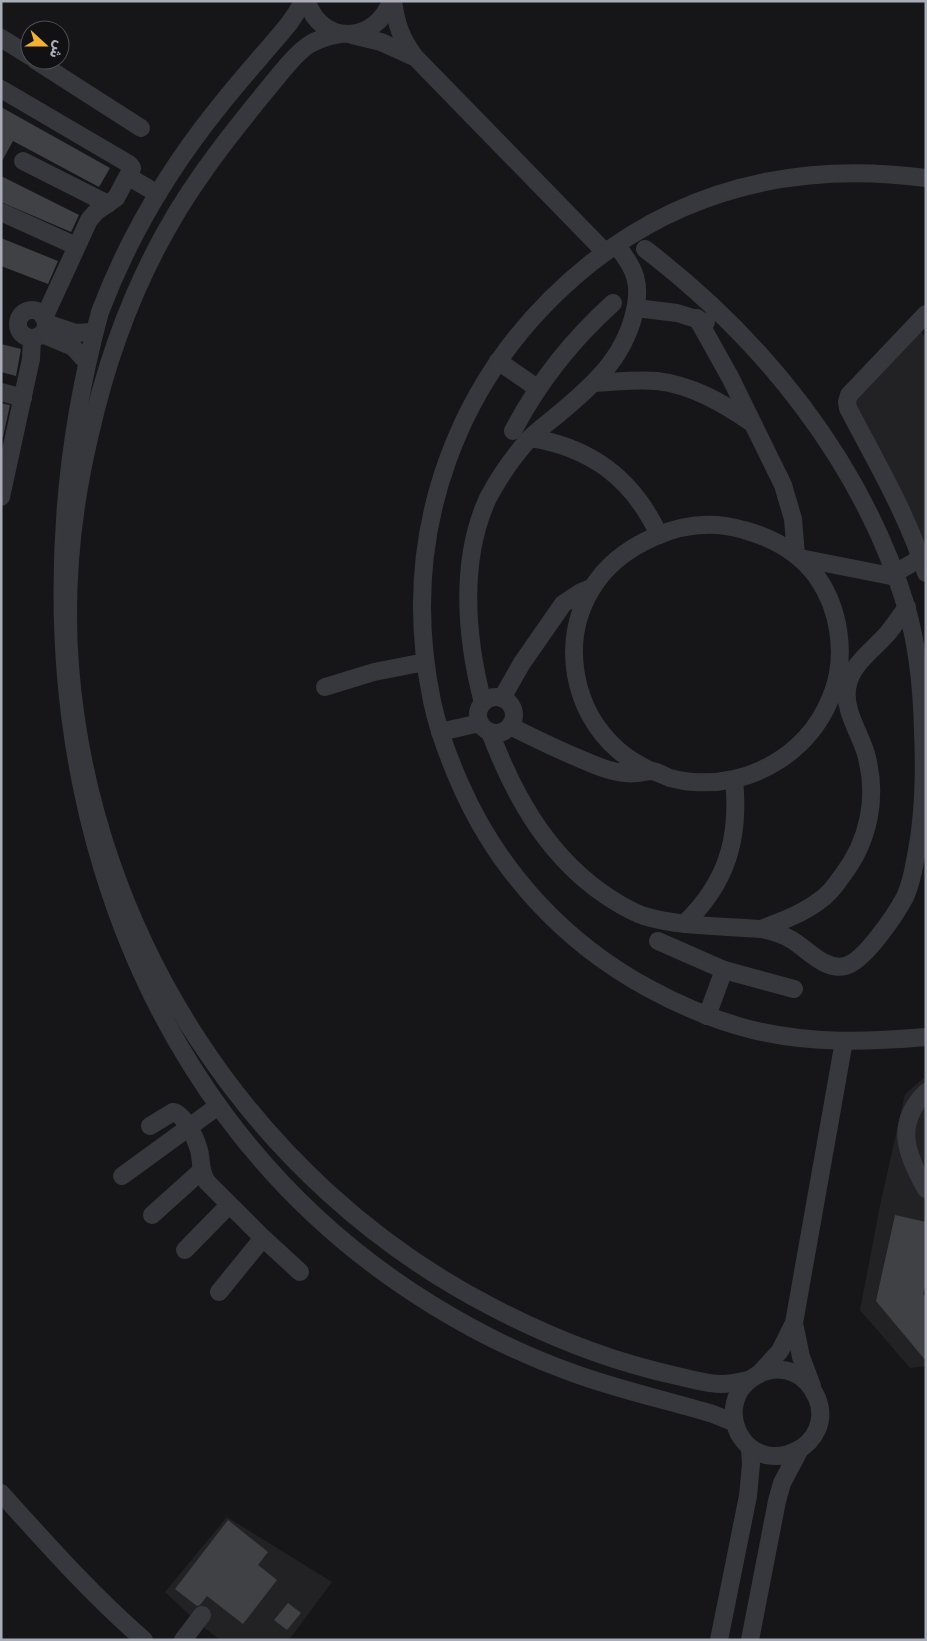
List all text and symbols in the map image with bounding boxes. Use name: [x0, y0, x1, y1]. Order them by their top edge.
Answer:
north arrow: [20, 20, 70, 70]
text: ش: [45, 38, 68, 61]

